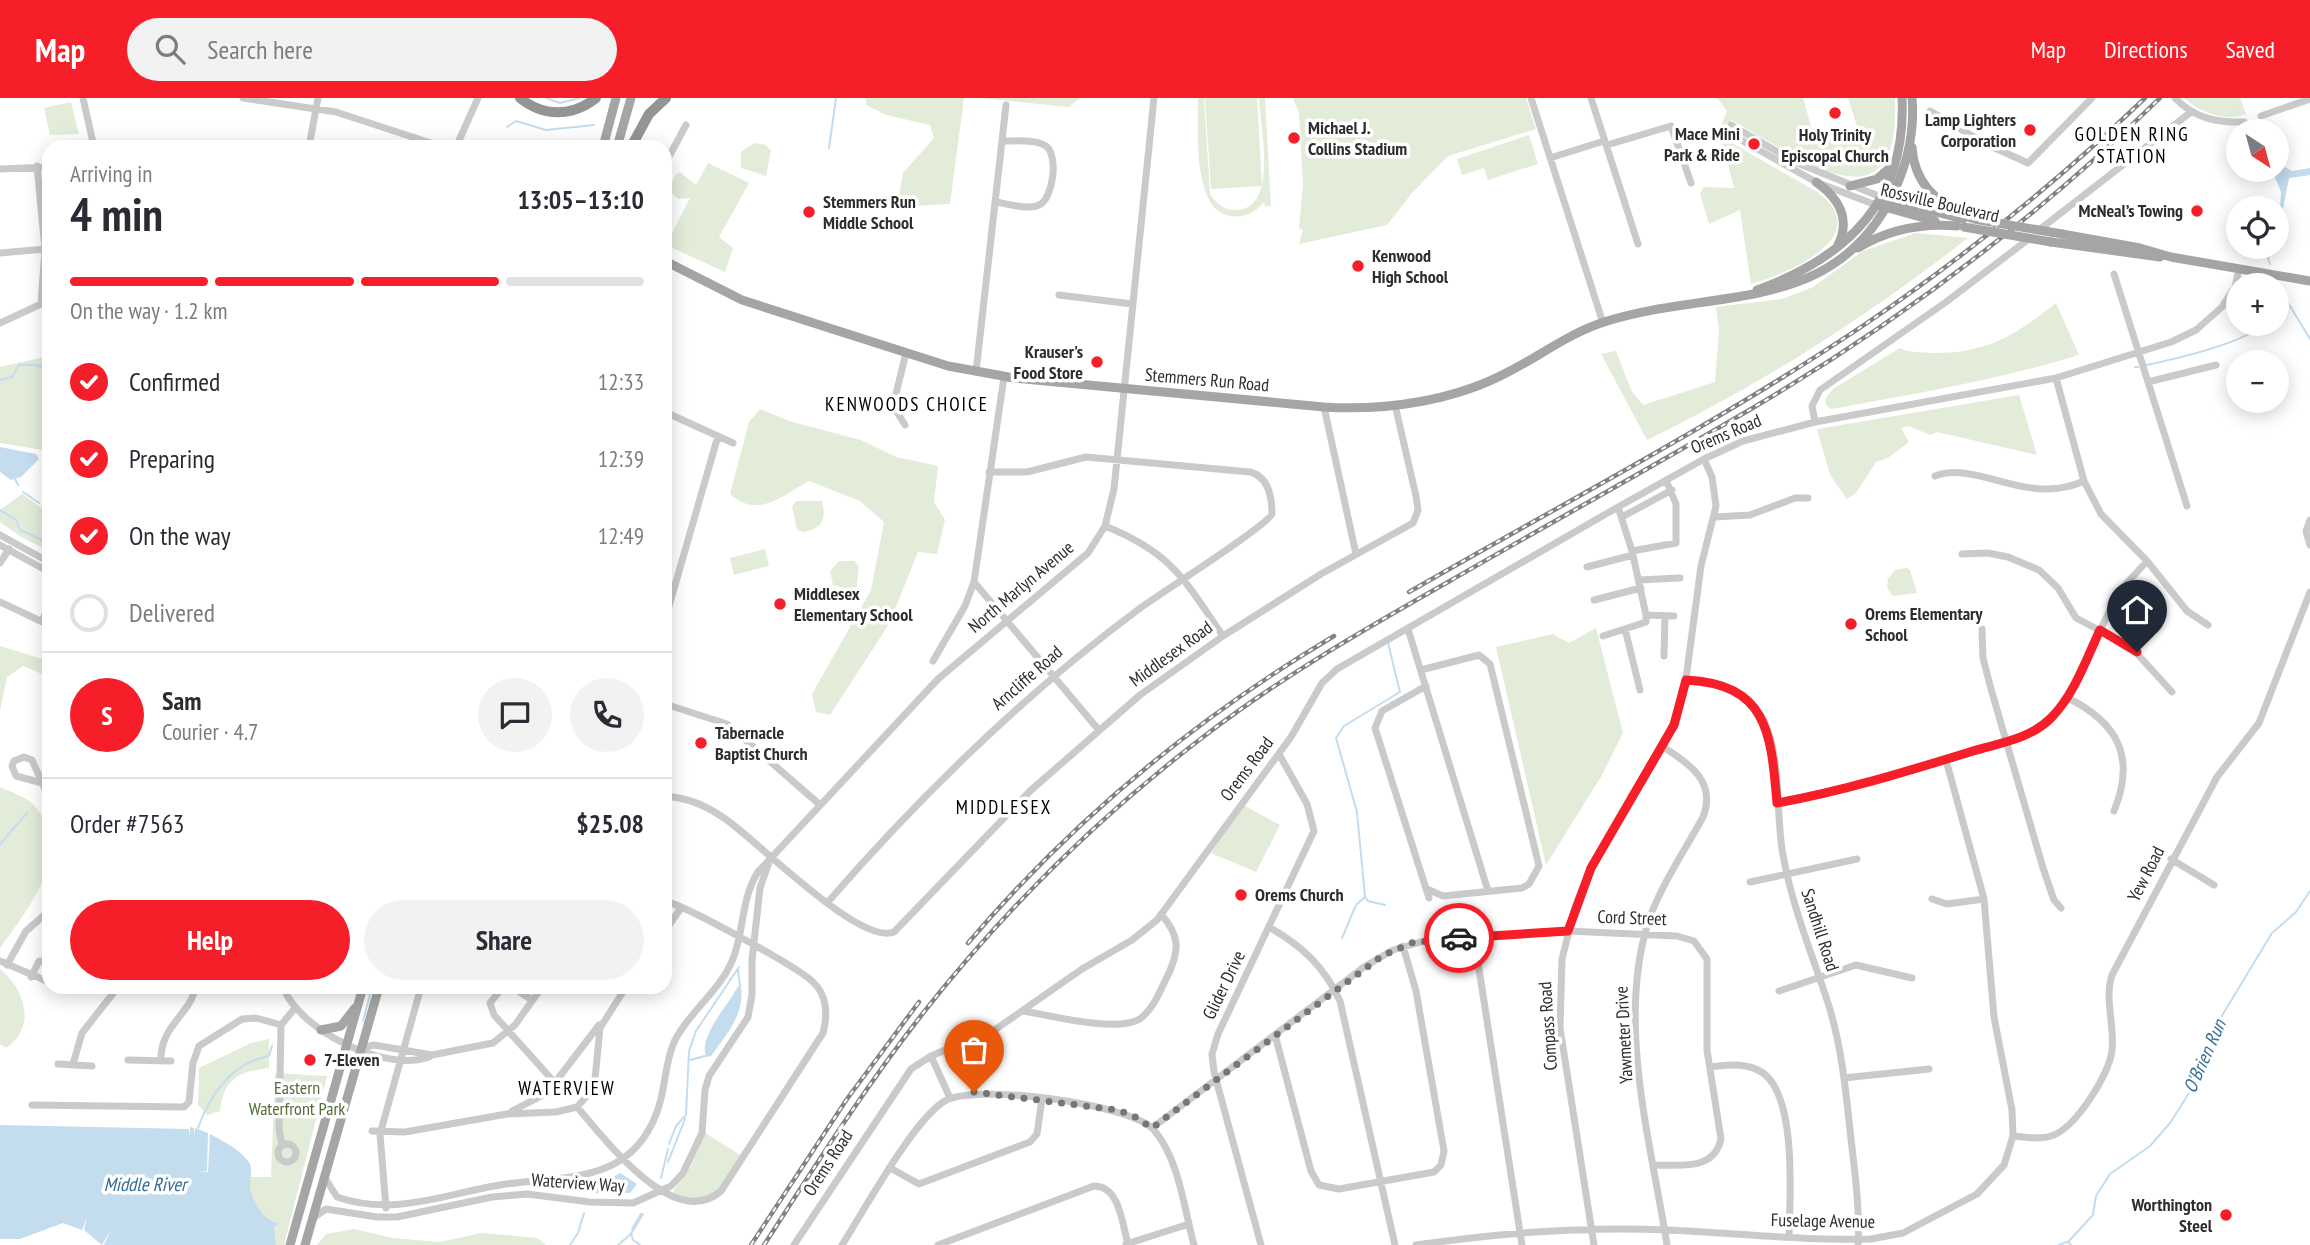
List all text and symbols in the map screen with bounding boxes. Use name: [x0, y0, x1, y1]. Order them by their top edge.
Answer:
search box: [127, 18, 617, 81]
text: Map: [35, 28, 85, 71]
icon: search: [151, 30, 189, 68]
text: Search here: [207, 33, 313, 66]
text: Map: [2031, 34, 2066, 65]
text: Directions: [2104, 34, 2188, 65]
text: Saved: [2226, 34, 2275, 65]
marker: Holy Trinity Episcopal Church: [1827, 105, 1843, 121]
place label: Lamp Lighters Corporation: [1925, 108, 2016, 152]
place label: Michael J. Collins Stadium: [1308, 116, 1407, 160]
north arrow: [2226, 119, 2289, 182]
map controls: [2226, 119, 2289, 413]
place label: Mace Mini Park & Ride: [1664, 122, 1740, 166]
marker: Lamp Lighters Corporation: [2022, 122, 2038, 138]
district label: GOLDEN RING STATION: [2074, 122, 2190, 168]
place label: Holy Trinity Episcopal Church: [1781, 123, 1889, 167]
marker: Michael J. Collins Stadium: [1286, 130, 1302, 146]
marker: Mace Mini Park & Ride: [1746, 136, 1762, 152]
text: Arriving in: [70, 159, 152, 188]
street label: Rossville Boulevard: [1879, 178, 2002, 227]
text: 13:05–13:10: [517, 183, 644, 216]
text: 4 min: [70, 184, 163, 244]
place label: Stemmers Run Middle School: [823, 190, 916, 234]
button: locate: [2226, 196, 2289, 259]
place label: McNeal’s Towing: [2078, 199, 2183, 222]
marker: McNeal’s Towing: [2189, 203, 2205, 219]
marker: Stemmers Run Middle School: [801, 204, 817, 220]
place label: Kenwood High School: [1372, 244, 1449, 288]
marker: Kenwood High School: [1350, 258, 1366, 274]
button: +: [2226, 273, 2289, 336]
text: On the way · 1.2 km: [70, 296, 227, 325]
place label: Krauser's Food Store: [1014, 340, 1083, 384]
button: −: [2226, 350, 2289, 413]
marker: Krauser's Food Store: [1089, 354, 1105, 370]
icon: check: [70, 363, 108, 401]
street label: Stemmers Run Road: [1144, 363, 1270, 396]
text: Confirmed: [129, 365, 220, 398]
text: 12:33: [598, 367, 644, 396]
district label: KENWOODS CHOICE: [825, 392, 989, 416]
street label: Orems Road: [1687, 408, 1765, 459]
icon: check: [70, 440, 108, 478]
text: Preparing: [129, 442, 215, 475]
text: 12:39: [598, 444, 644, 473]
icon: check: [70, 517, 108, 555]
text: On the way: [129, 519, 231, 552]
text: 12:49: [598, 521, 644, 550]
street label: North Marlyn Avenue: [963, 536, 1078, 637]
pin: [2107, 580, 2167, 652]
place label: Middlesex Elementary School: [794, 582, 913, 626]
icon: home: [2118, 591, 2156, 629]
text: Delivered: [129, 596, 215, 629]
marker: Middlesex Elementary School: [772, 596, 788, 612]
place label: Orems Elementary School: [1865, 602, 1983, 646]
street label: Middlesex Road: [1125, 616, 1217, 691]
marker: Orems Elementary School: [1843, 616, 1859, 632]
street label: Arncliffe Road: [986, 640, 1067, 715]
button: chat: [478, 678, 552, 752]
button: phone: [570, 678, 644, 752]
text: Sam: [162, 684, 201, 717]
text: S: [101, 699, 113, 732]
text: Courier · 4.7: [162, 717, 258, 746]
place label: Tabernacle Baptist Church: [715, 721, 808, 765]
street label: Orems Road: [1215, 732, 1278, 805]
marker: Tabernacle Baptist Church: [693, 735, 709, 751]
district label: MIDDLESEX: [956, 795, 1052, 819]
text: Order #7563: [70, 807, 185, 840]
text: $25.08: [576, 807, 644, 840]
street label: Yew Road: [2122, 842, 2169, 905]
place label: Orems Church: [1255, 883, 1344, 906]
street label: Sandhill Road: [1796, 886, 1845, 974]
marker: Orems Church: [1233, 887, 1249, 903]
button: Help: [70, 900, 350, 980]
button: Share: [364, 900, 644, 980]
courier: [1424, 903, 1494, 973]
street label: Cord Street: [1597, 905, 1667, 930]
icon: car: [1440, 919, 1478, 957]
street label: Glider Drive: [1197, 947, 1250, 1023]
street label: Compass Road: [1533, 981, 1562, 1071]
street label: Yawmeter Drive: [1609, 986, 1638, 1084]
water label: O'Brien Run: [2177, 1014, 2231, 1096]
pin: [944, 1020, 1004, 1092]
icon: bag: [955, 1031, 993, 1069]
place label: 7-Eleven: [324, 1048, 380, 1071]
marker: 7-Eleven: [302, 1052, 318, 1068]
park label: Eastern Waterfront Park: [249, 1076, 345, 1120]
district label: WATERVIEW: [518, 1076, 616, 1100]
street label: Orems Road: [798, 1125, 858, 1200]
street label: Waterview Way: [531, 1168, 626, 1197]
water label: Middle River: [104, 1172, 189, 1196]
place label: Worthington Steel: [2130, 1193, 2213, 1237]
marker: Worthington Steel: [2218, 1207, 2234, 1223]
street label: Fuselage Avenue: [1771, 1208, 1875, 1233]

